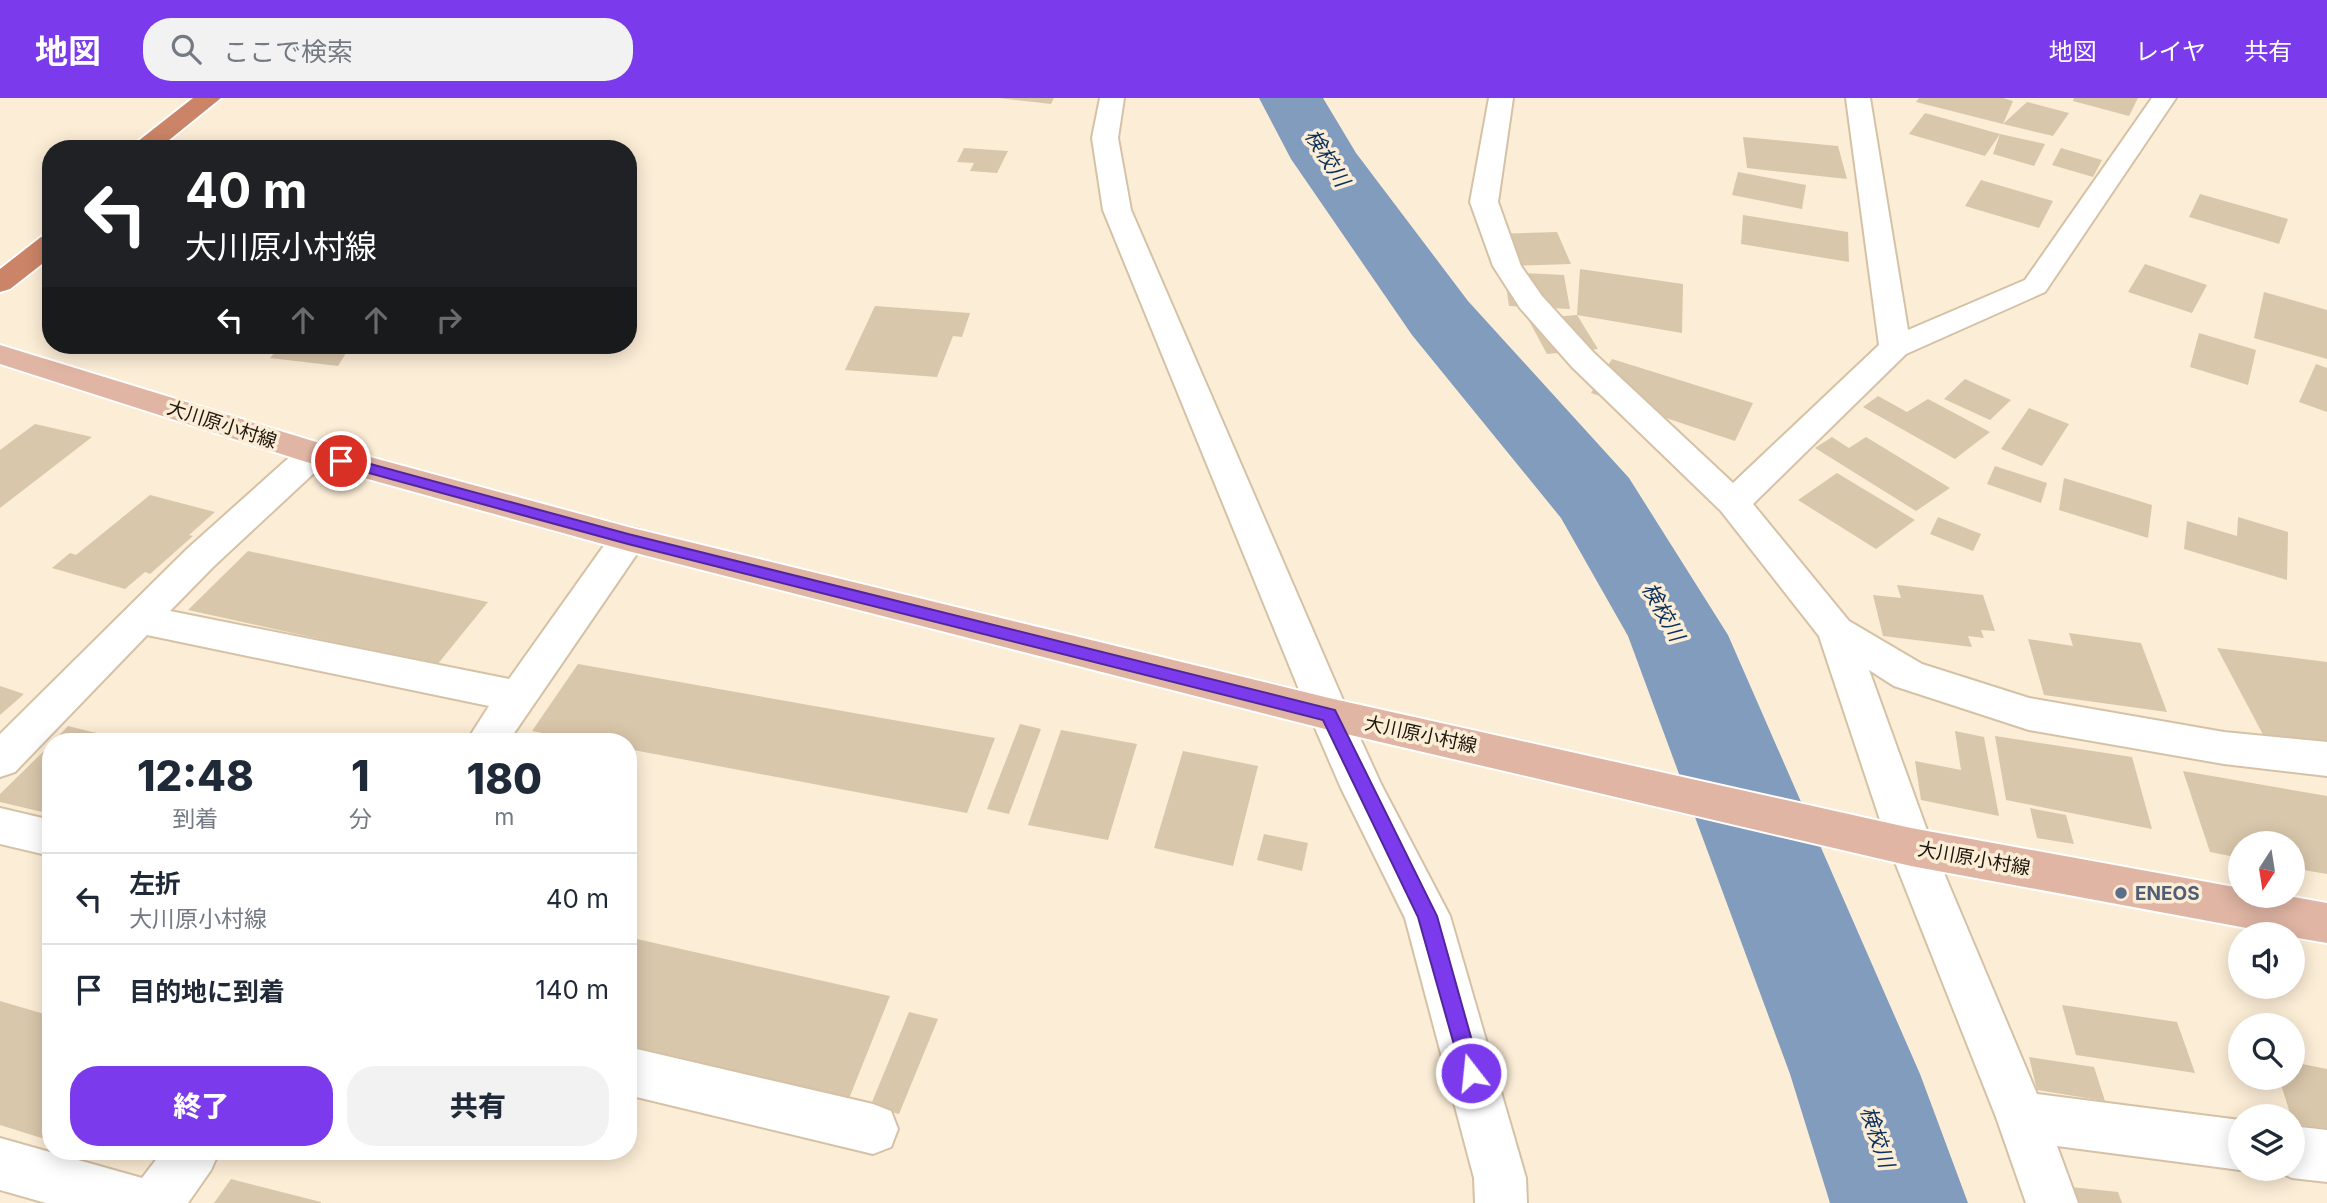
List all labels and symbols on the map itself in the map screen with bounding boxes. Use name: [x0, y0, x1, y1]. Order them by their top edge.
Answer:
water label: 検校川: [1300, 124, 1356, 193]
street label: 大川原小村線: [164, 396, 280, 453]
pin: [311, 431, 371, 491]
water label: 検校川: [1637, 578, 1691, 647]
street label: 大川原小村線: [1363, 711, 1479, 758]
north arrow: [2228, 831, 2305, 908]
street label: 大川原小村線: [1916, 837, 2032, 880]
place label: ENEOS: [2135, 882, 2200, 905]
marker: ENEOS: [2113, 885, 2129, 901]
position arrow: [1434, 1036, 1508, 1110]
water label: 検校川: [1855, 1103, 1900, 1173]

